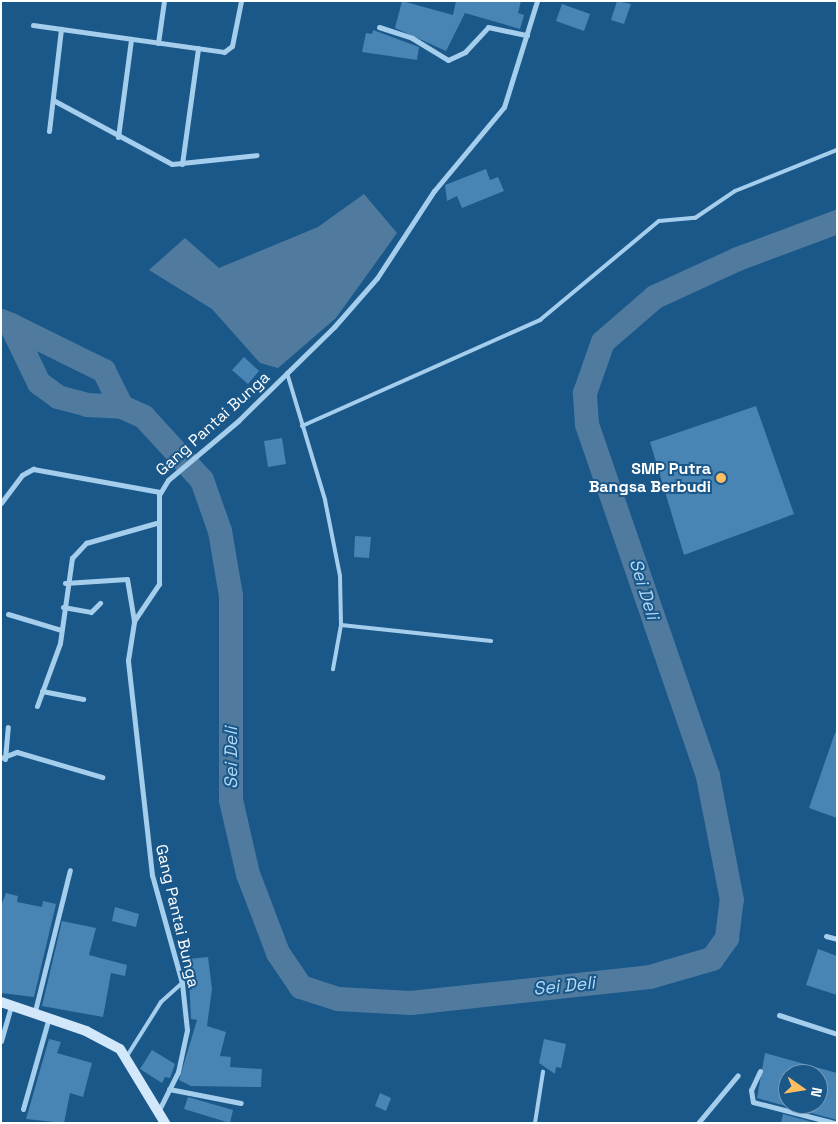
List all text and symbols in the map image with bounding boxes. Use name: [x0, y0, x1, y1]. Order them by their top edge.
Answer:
street label: Gang Pantai Bunga: [152, 368, 274, 480]
place label: SMP Putra Bangsa Berbudi: [589, 459, 711, 497]
marker: SMP Putra Bangsa Berbudi: [715, 472, 727, 484]
water label: Sei Deli: [625, 556, 663, 622]
water label: Sei Deli: [220, 727, 242, 789]
street label: Gang Pantai Bunga: [151, 843, 203, 989]
water label: Sei Deli: [532, 972, 596, 1000]
north arrow: [778, 1064, 828, 1114]
text: N: [807, 1086, 826, 1099]

